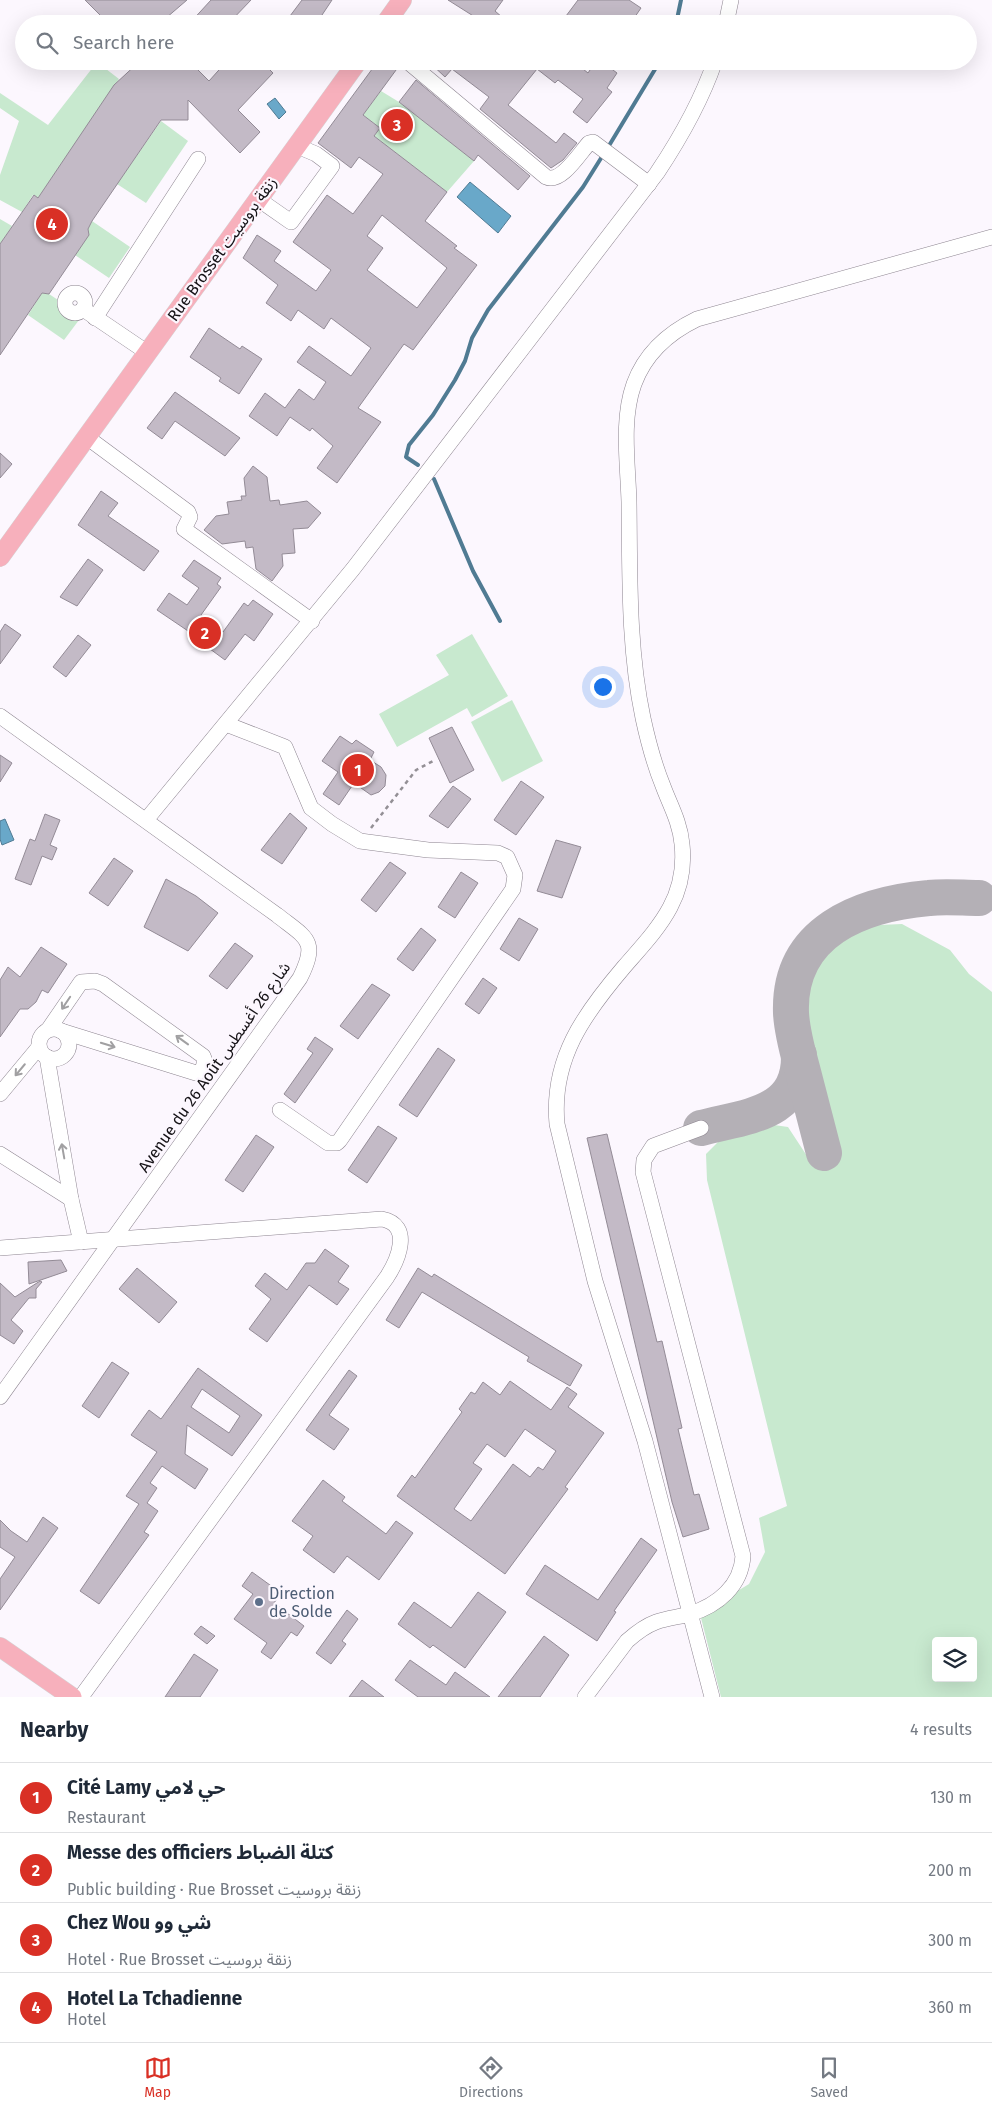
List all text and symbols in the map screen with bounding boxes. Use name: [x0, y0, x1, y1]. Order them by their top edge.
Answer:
search box: [15, 15, 977, 70]
icon: search: [33, 29, 61, 57]
text: Search here: [73, 31, 174, 54]
pin: 3: [381, 106, 413, 144]
street label: Rue Brosset زنقة بروسيت: [163, 173, 281, 325]
pin: 4: [36, 205, 68, 243]
pin: 2: [189, 614, 221, 652]
your location: [590, 674, 616, 700]
pin: 1: [342, 751, 374, 789]
street label: Avenue du 26 Août شارع 26 أغسطس: [134, 958, 297, 1177]
one-way arrow: [61, 996, 71, 1010]
one-way arrow: [175, 1035, 189, 1045]
one-way arrow: [99, 1041, 115, 1051]
one-way arrow: [14, 1063, 25, 1076]
one-way arrow: [58, 1143, 67, 1159]
place label: Direction de Solde: [269, 1584, 335, 1621]
marker: Direction de Solde: [253, 1596, 265, 1608]
map controls: [932, 1637, 977, 1682]
button: layers: [932, 1637, 977, 1682]
text: Nearby: [20, 1717, 88, 1743]
text: 4 results: [910, 1720, 972, 1739]
text: Cité Lamy حي لامي: [67, 1776, 225, 1799]
text: 1: [32, 1788, 40, 1807]
text: 130 m: [930, 1788, 972, 1807]
text: Restaurant: [67, 1808, 146, 1827]
text: Messe des officiers كتلة الضباط: [67, 1841, 334, 1864]
text: 2: [32, 1861, 40, 1880]
text: 200 m: [928, 1861, 972, 1880]
text: Public building · Rue Brosset زنقة بروسيت: [67, 1880, 361, 1899]
text: Chez Wou شي وو: [67, 1911, 211, 1934]
text: 3: [32, 1931, 40, 1950]
text: 300 m: [928, 1931, 972, 1950]
text: Hotel · Rue Brosset زنقة بروسيت: [67, 1950, 292, 1969]
text: Hotel La Tchadienne: [67, 1987, 242, 2010]
text: 4: [31, 1998, 41, 2017]
text: 360 m: [929, 1998, 972, 2017]
text: Hotel: [67, 2010, 106, 2029]
tab: Map: [144, 2054, 172, 2101]
tab: Directions: [459, 2054, 523, 2101]
tab: Saved: [810, 2054, 848, 2101]

